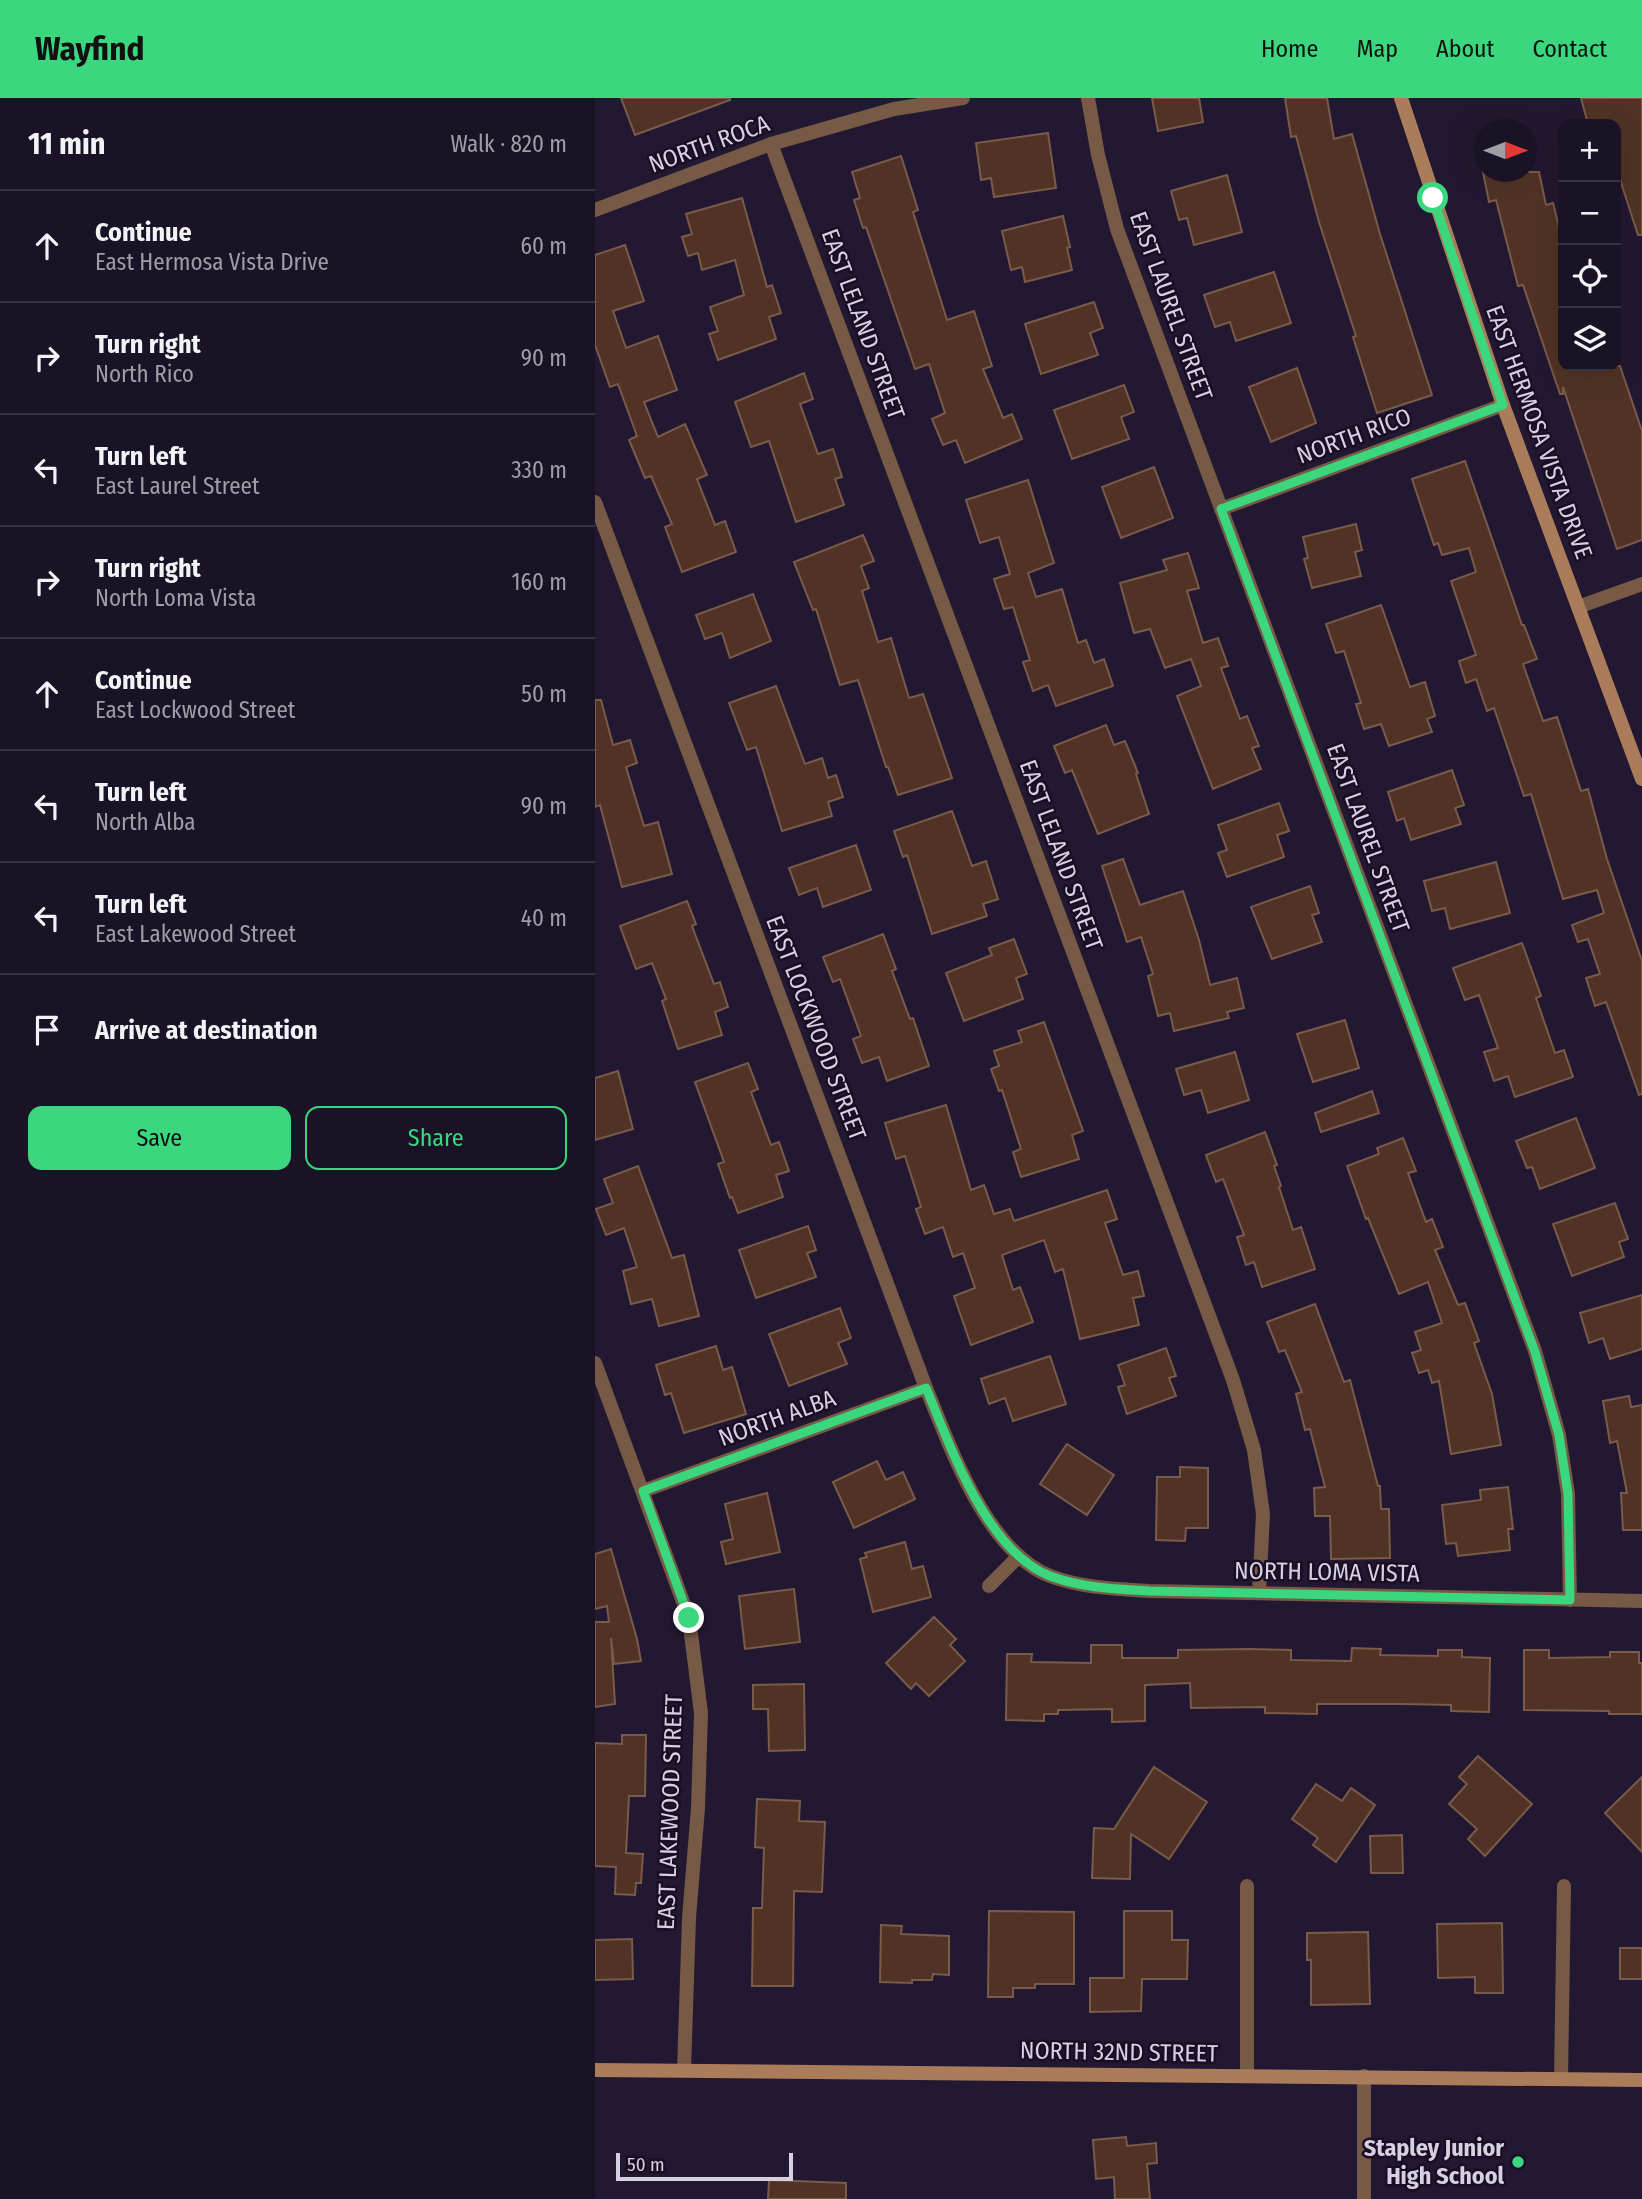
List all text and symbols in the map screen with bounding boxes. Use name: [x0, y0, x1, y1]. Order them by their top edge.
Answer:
text: Wayfind: [35, 29, 144, 69]
text: Home: [1261, 35, 1318, 63]
text: Map: [1356, 35, 1398, 63]
text: About: [1436, 35, 1494, 63]
text: Contact: [1532, 35, 1607, 63]
street label: NORTH ROCA: [645, 109, 773, 179]
north arrow: [1474, 119, 1537, 182]
map controls: [1558, 119, 1621, 371]
button: +: [1558, 119, 1621, 182]
text: 11 min: [28, 126, 105, 162]
text: Walk · 820 m: [450, 130, 567, 158]
route start: [1417, 182, 1448, 213]
button: −: [1558, 182, 1621, 245]
street label: EAST LAUREL STREET: [1124, 208, 1218, 404]
text: Continue: [95, 217, 192, 248]
street label: EAST LELAND STREET: [816, 225, 910, 423]
icon: ahead: [28, 227, 66, 265]
text: 60 m: [521, 232, 567, 260]
button: locate: [1558, 245, 1621, 308]
text: East Hermosa Vista Drive: [95, 248, 329, 276]
street label: EAST HERMOSA VISTA DRIVE: [1480, 301, 1598, 563]
button: layers: [1558, 308, 1621, 371]
text: Turn right: [95, 329, 201, 360]
icon: right: [28, 339, 66, 377]
text: 90 m: [521, 344, 567, 372]
text: North Rico: [95, 360, 194, 388]
street label: NORTH RICO: [1293, 402, 1415, 470]
text: Turn left: [95, 441, 187, 472]
icon: left: [28, 451, 66, 489]
text: 330 m: [511, 456, 567, 484]
text: East Laurel Street: [95, 472, 259, 500]
text: Turn right: [95, 553, 201, 584]
icon: right: [28, 563, 66, 601]
text: 160 m: [512, 568, 567, 596]
text: North Loma Vista: [95, 584, 256, 612]
text: Continue: [95, 665, 192, 696]
icon: ahead: [28, 675, 66, 713]
text: 50 m: [521, 680, 567, 708]
text: East Lockwood Street: [95, 696, 295, 724]
street label: EAST LAUREL STREET: [1321, 740, 1415, 936]
street label: EAST LELAND STREET: [1014, 756, 1108, 954]
text: Turn left: [95, 777, 187, 808]
icon: left: [28, 787, 66, 825]
text: 90 m: [521, 792, 567, 820]
text: North Alba: [95, 808, 196, 836]
text: Turn left: [95, 889, 187, 920]
icon: left: [28, 899, 66, 937]
text: 40 m: [521, 904, 567, 932]
street label: EAST LOCKWOOD STREET: [760, 912, 872, 1144]
text: East Lakewood Street: [95, 920, 296, 948]
icon: arrive: [28, 1011, 66, 1049]
text: Arrive at destination: [95, 1015, 318, 1046]
button: Save: [28, 1106, 291, 1170]
button: Share: [305, 1106, 567, 1170]
street label: NORTH ALBA: [715, 1384, 840, 1452]
street label: NORTH LOMA VISTA: [1234, 1556, 1420, 1588]
route end: [673, 1602, 704, 1633]
street label: EAST LAKEWOOD STREET: [652, 1694, 688, 1930]
street label: NORTH 32ND STREET: [1020, 2036, 1218, 2068]
place label: Stapley Junior High School: [1364, 2134, 1504, 2190]
scale bar: [616, 2150, 793, 2182]
text: 50 m: [627, 2153, 665, 2176]
marker: Stapley Junior High School: [1510, 2154, 1526, 2170]

